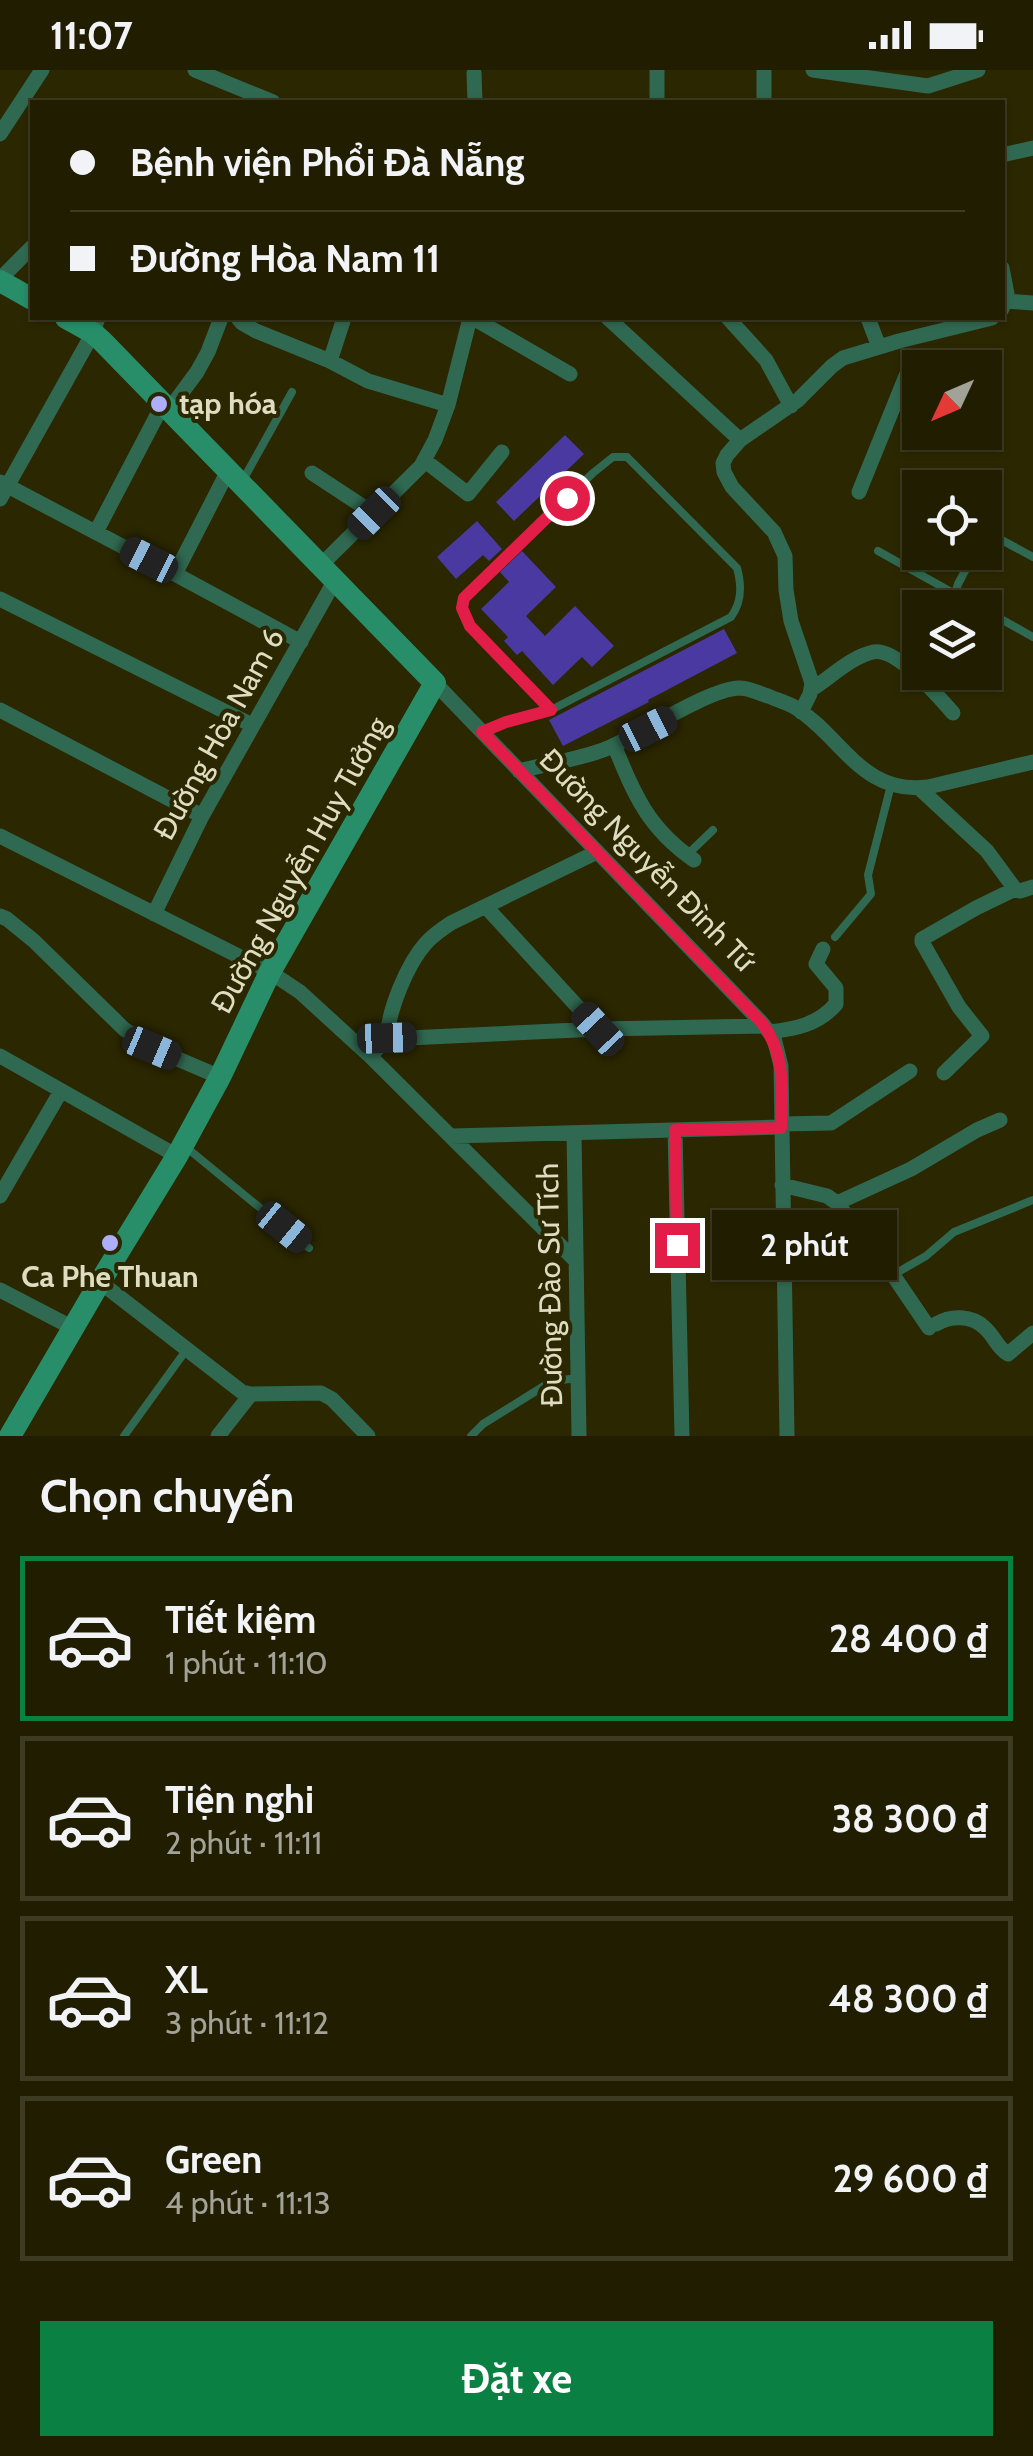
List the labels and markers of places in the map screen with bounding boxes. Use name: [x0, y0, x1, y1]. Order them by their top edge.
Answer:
place label: tạp hóa: [179, 385, 277, 422]
marker: tạp hóa: [148, 393, 170, 415]
marker: Ca Phe Thuan: [99, 1232, 121, 1254]
place label: Ca Phe Thuan: [21, 1258, 199, 1295]

